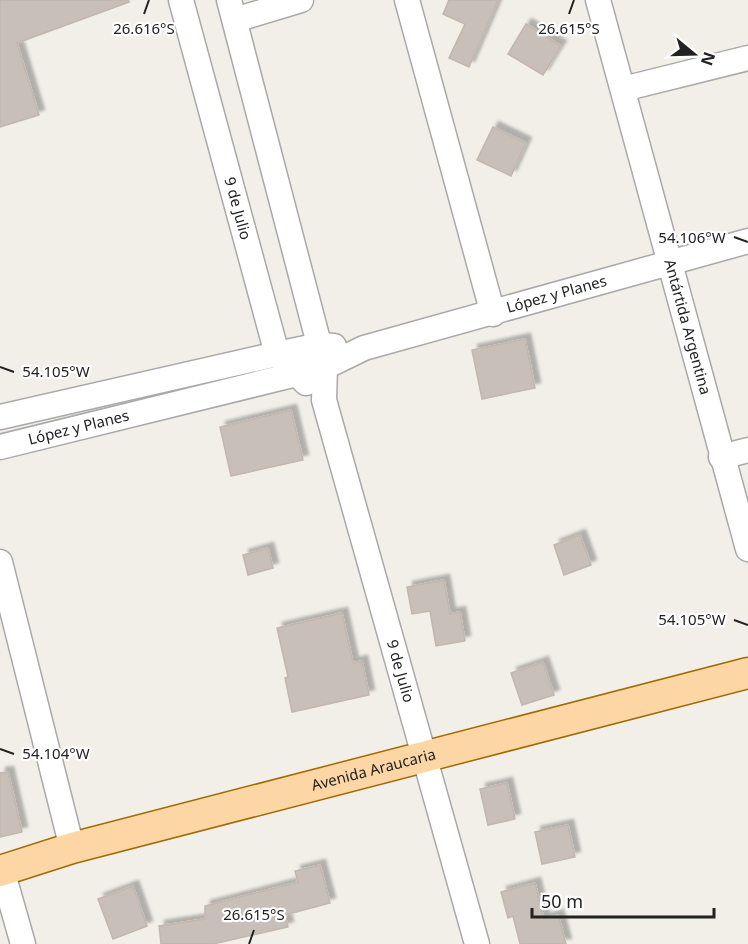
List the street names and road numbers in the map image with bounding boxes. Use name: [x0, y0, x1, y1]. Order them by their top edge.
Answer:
street label: 9 de Julio: [220, 175, 257, 242]
street label: Antártida Argentina: [660, 257, 716, 397]
street label: López y Planes: [504, 270, 609, 317]
street label: López y Planes: [26, 405, 131, 449]
street label: 9 de Julio: [383, 637, 420, 705]
street label: Avenida Araucaria: [309, 743, 438, 795]

